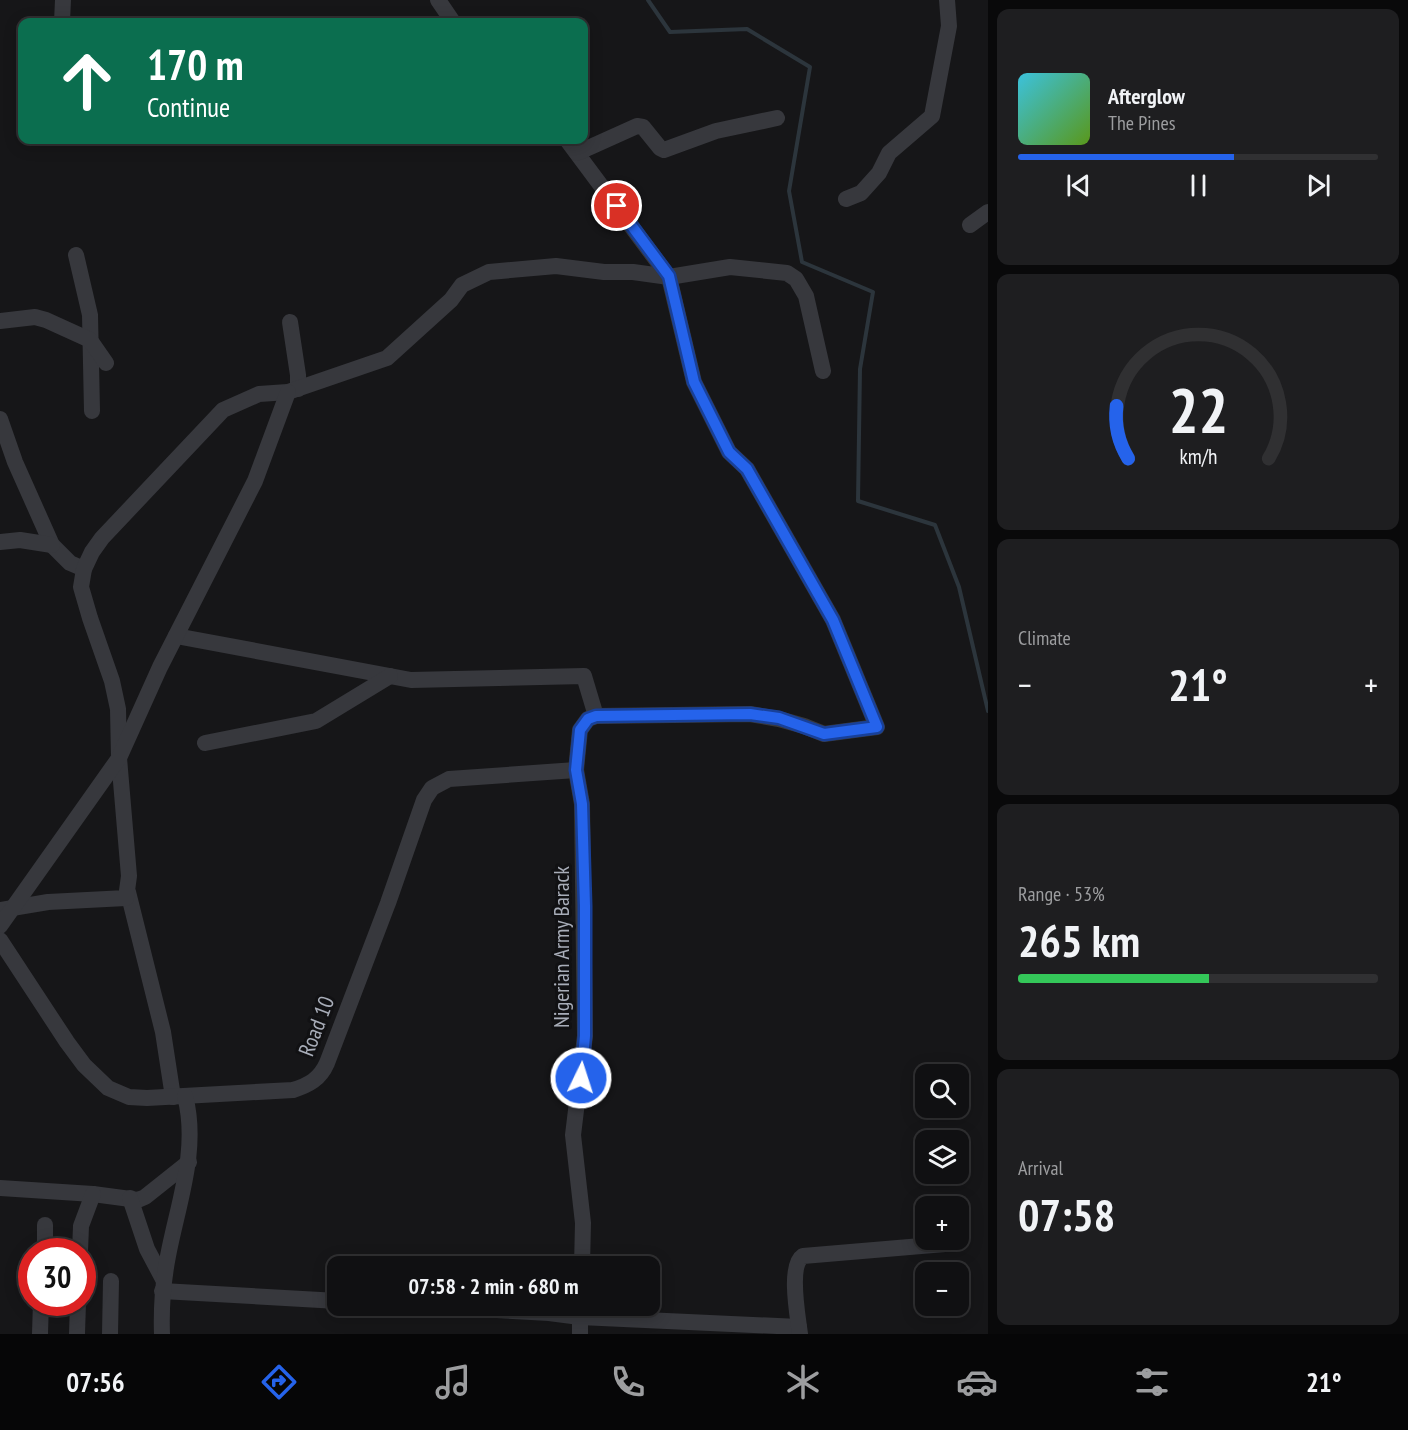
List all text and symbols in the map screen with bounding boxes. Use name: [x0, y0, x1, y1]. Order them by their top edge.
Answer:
text: 170 m: [147, 37, 244, 92]
icon: ahead: [48, 42, 126, 120]
text: Afterglow: [1108, 82, 1185, 110]
text: Continue: [147, 90, 230, 124]
text: The Pines: [1108, 110, 1175, 136]
icon: previous: [1062, 169, 1095, 202]
icon: pause: [1182, 169, 1215, 202]
icon: next: [1302, 169, 1335, 202]
pin: [591, 180, 642, 231]
icon: arrive: [600, 189, 633, 222]
text: 22: [1168, 369, 1228, 450]
text: km/h: [1179, 442, 1217, 470]
text: Climate: [1018, 625, 1071, 651]
text: 21°: [1168, 655, 1228, 713]
text: −: [1018, 663, 1032, 706]
text: +: [1364, 663, 1378, 706]
street label: Nigerian Army Barack: [547, 866, 575, 1028]
text: Range · 53%: [1018, 881, 1105, 907]
text: 265 km: [1018, 911, 1140, 969]
street label: Road 10: [292, 992, 340, 1060]
position arrow: [549, 1046, 613, 1110]
map controls: [915, 1064, 969, 1316]
button: search: [915, 1064, 969, 1118]
button: layers: [915, 1130, 969, 1184]
text: Arrival: [1018, 1155, 1063, 1181]
text: 07:58: [1018, 1185, 1115, 1243]
button: +: [915, 1196, 969, 1250]
speed limit sign: 30: [18, 1238, 96, 1316]
button: −: [915, 1262, 969, 1316]
text: 07:58 · 2 min · 680 m: [408, 1272, 579, 1300]
icon: directions: [258, 1361, 300, 1403]
icon: music: [432, 1361, 474, 1403]
icon: phone: [607, 1361, 649, 1403]
icon: climate: [782, 1361, 824, 1403]
icon: car: [956, 1361, 998, 1403]
icon: filters: [1131, 1361, 1173, 1403]
text: 07:56: [66, 1365, 125, 1399]
text: 21°: [1306, 1365, 1342, 1399]

